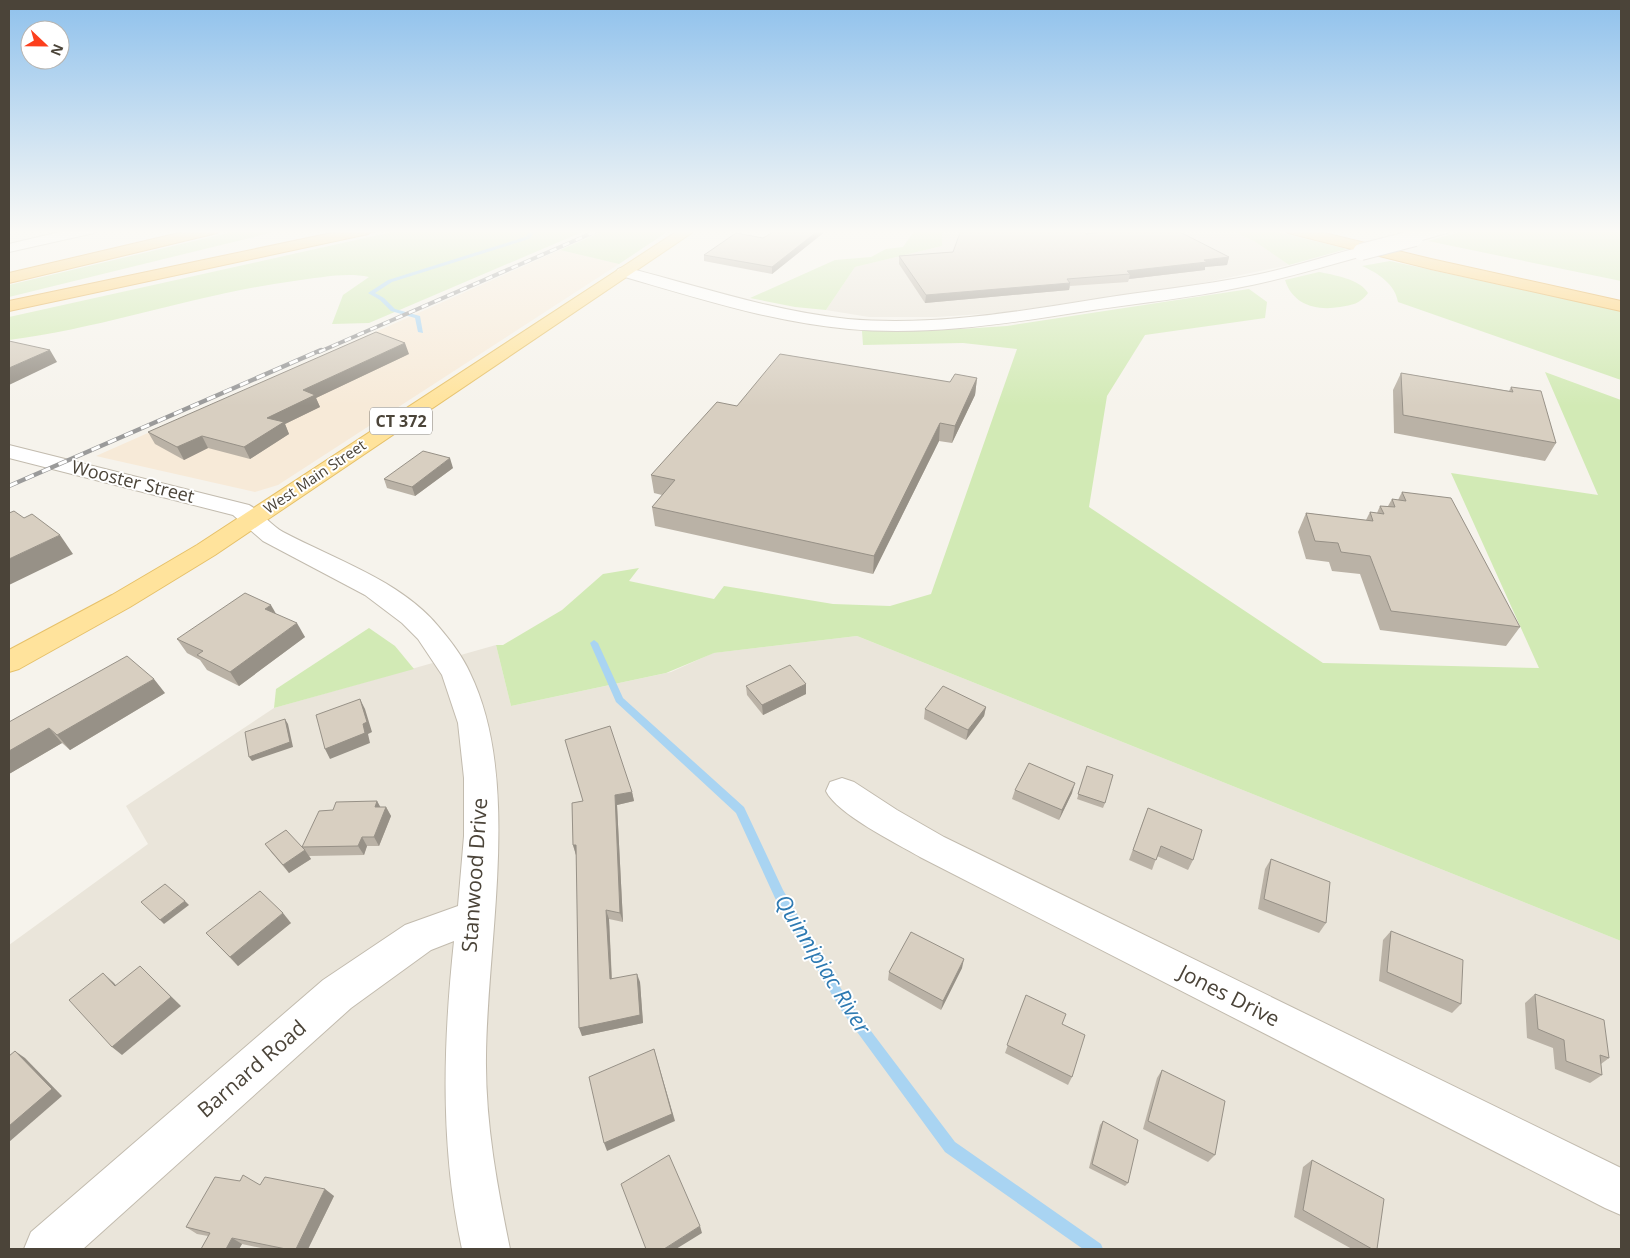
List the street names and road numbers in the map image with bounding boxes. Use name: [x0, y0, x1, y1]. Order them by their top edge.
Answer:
road number: CT 372: [370, 408, 432, 434]
street label: West Main Street: [259, 435, 369, 518]
street label: Wooster Street: [69, 454, 197, 508]
street label: Stanwood Drive: [455, 797, 493, 953]
street label: Jones Drive: [1172, 957, 1285, 1033]
street label: Barnard Road: [191, 1013, 312, 1123]

